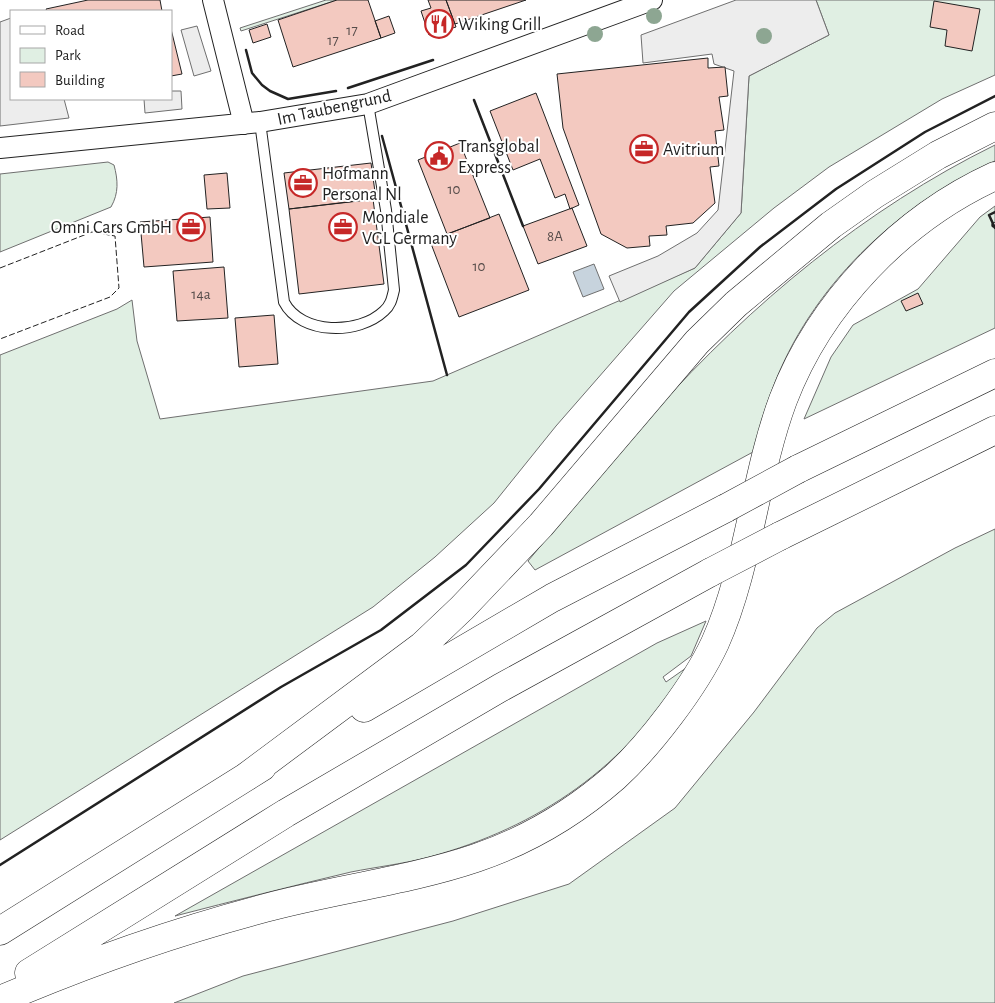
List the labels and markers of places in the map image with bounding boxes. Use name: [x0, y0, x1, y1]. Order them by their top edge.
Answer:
restaurant icon: Wiking Grill: [424, 9, 454, 39]
place label: Wiking Grill: [458, 16, 542, 34]
office icon: Avitrium: [629, 134, 659, 164]
place label: Transglobal Express: [458, 138, 539, 177]
public building icon: Transglobal Express: [424, 141, 454, 171]
place label: Avitrium: [663, 141, 724, 159]
place label: Hofmann Personal Nl: [322, 165, 402, 204]
office icon: Hofmann Personal Nl: [288, 168, 318, 198]
place label: Mondiale VGL Germany: [362, 209, 457, 248]
office icon: Omni Cars GmbH: [176, 212, 206, 242]
office icon: Mondiale VGL Germany: [328, 212, 358, 242]
place label: Omni Cars GmbH: [51, 219, 172, 237]

